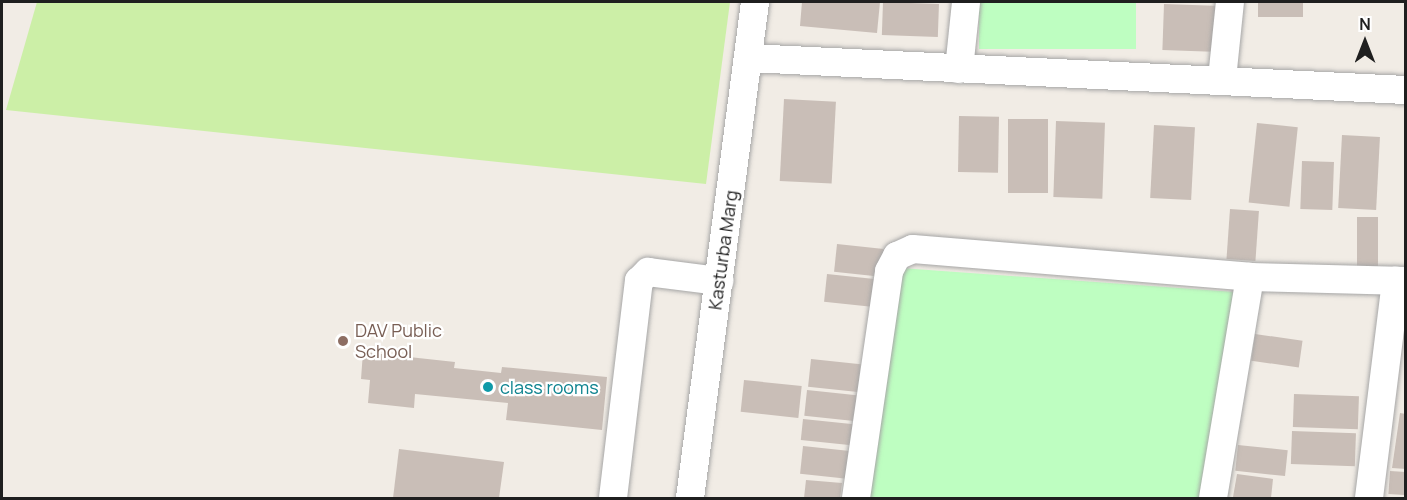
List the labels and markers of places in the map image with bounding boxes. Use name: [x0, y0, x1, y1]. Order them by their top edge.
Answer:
place label: DAV Public School: [355, 320, 442, 362]
marker: DAV Public School: [336, 334, 350, 348]
place label: class rooms: [500, 376, 599, 398]
marker: class rooms: [481, 380, 495, 394]

